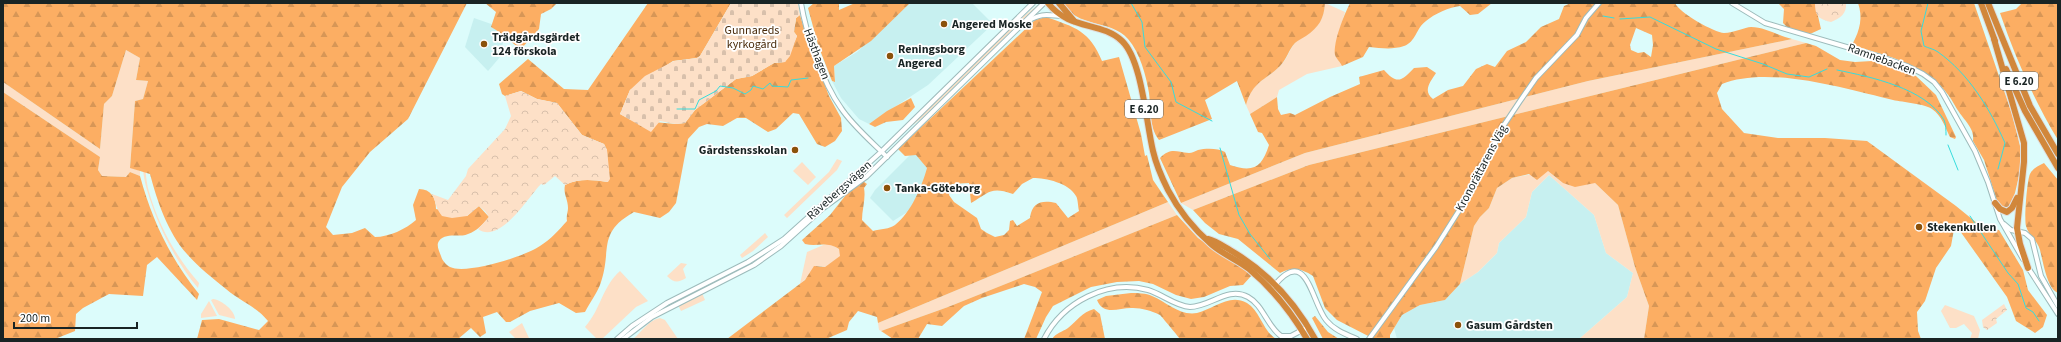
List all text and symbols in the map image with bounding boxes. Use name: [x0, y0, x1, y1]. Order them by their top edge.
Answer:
place label: Angered Moske: [951, 16, 1032, 33]
marker: Angered Moske: [939, 19, 949, 29]
park label: Gunnareds kyrkogård: [725, 22, 779, 53]
street label: Hästhagen: [799, 26, 834, 82]
place label: Trädgårdsgärdet 124 förskola: [492, 29, 580, 60]
marker: Trädgårdsgärdet 124 förskola: [479, 39, 489, 49]
street label: Ramnebacken: [1845, 39, 1918, 80]
place label: Reningsborg Angered: [897, 41, 965, 72]
marker: Reningsborg Angered: [885, 51, 895, 61]
road number: E 6.20: [2000, 72, 2038, 90]
road number: E 6.20: [1125, 100, 1163, 118]
street label: Kronorättarens Väg: [1451, 122, 1511, 215]
place label: Gårdstensskolan: [699, 142, 787, 159]
marker: Gårdstensskolan: [790, 145, 800, 155]
street label: Rävebergsvägen: [803, 157, 875, 224]
place label: Tanka-Göteborg: [895, 180, 981, 197]
marker: Tanka-Göteborg: [882, 183, 892, 193]
place label: Stekenkullen: [1927, 219, 1996, 236]
marker: Stekenkullen: [1914, 222, 1924, 232]
scale bar: [14, 304, 137, 330]
text: 200 m: [20, 310, 50, 327]
place label: Gasum Gårdsten: [1466, 317, 1553, 334]
marker: Gasum Gårdsten: [1453, 320, 1463, 330]

